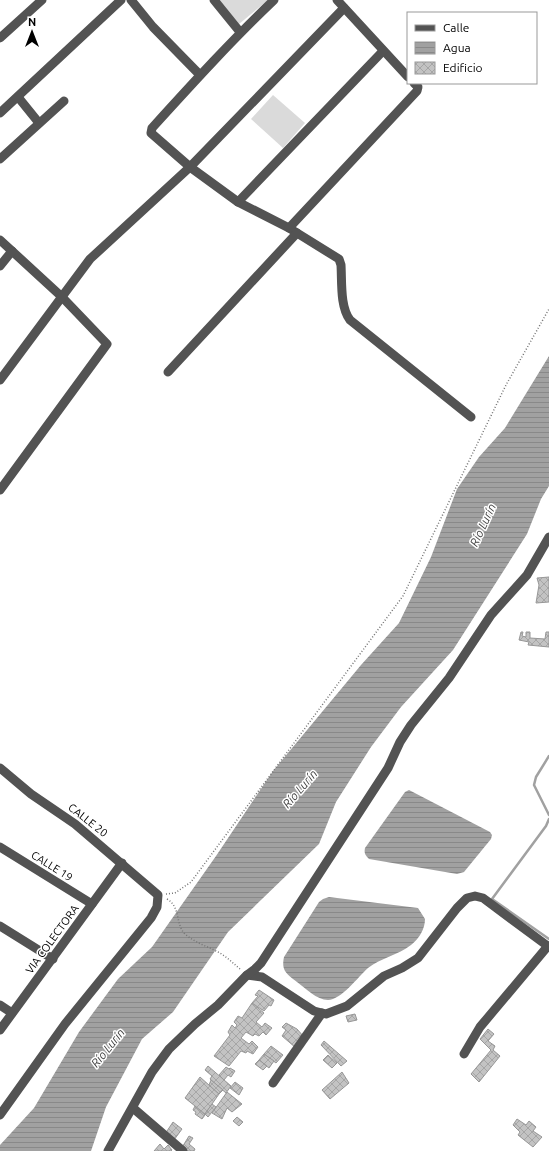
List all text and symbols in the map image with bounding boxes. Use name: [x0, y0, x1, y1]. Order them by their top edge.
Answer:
north arrow: [12, 12, 52, 52]
legend: [407, 12, 537, 84]
text: N: [28, 16, 36, 28]
text: Calle: [443, 21, 469, 34]
text: Agua: [443, 41, 471, 54]
text: Edificio: [443, 61, 483, 74]
water label: Río Lurín: [467, 501, 498, 548]
water label: Río Lurín: [280, 767, 320, 810]
street label: CALLE 20: [66, 801, 110, 839]
street label: CALLE 19: [29, 849, 75, 883]
street label: VIA COLECTORA: [23, 902, 81, 976]
water label: Río Lurín: [88, 1026, 127, 1070]

